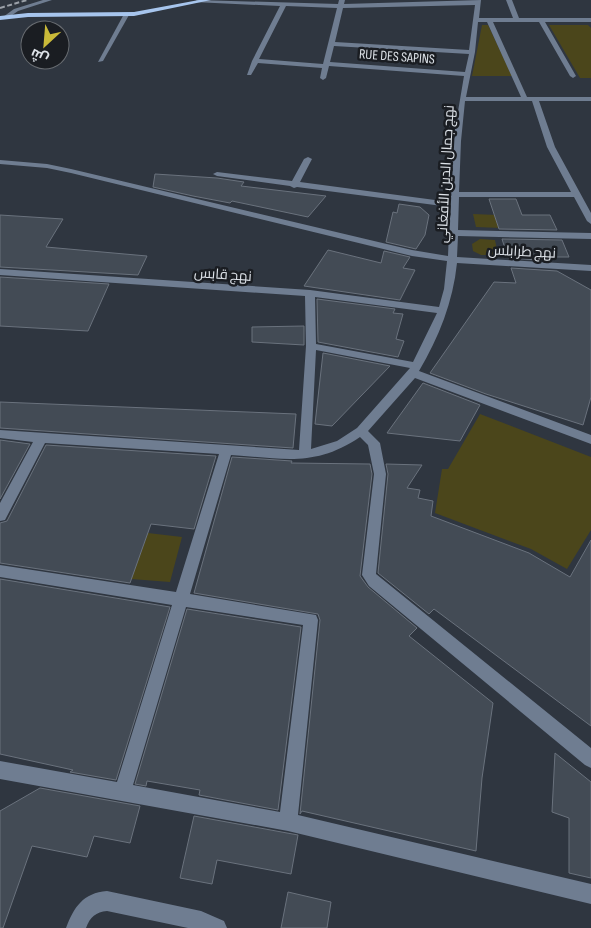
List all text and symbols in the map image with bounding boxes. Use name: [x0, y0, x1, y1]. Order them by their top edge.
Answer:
north arrow: [20, 20, 70, 70]
text: ش: [28, 45, 51, 68]
street label: RUE DES SAPINS: [358, 45, 435, 68]
street label: نهج جمال الدين الأفغاني: [433, 105, 461, 244]
street label: نهج طرابلس: [488, 241, 556, 262]
street label: نهج قابس: [194, 264, 252, 285]

